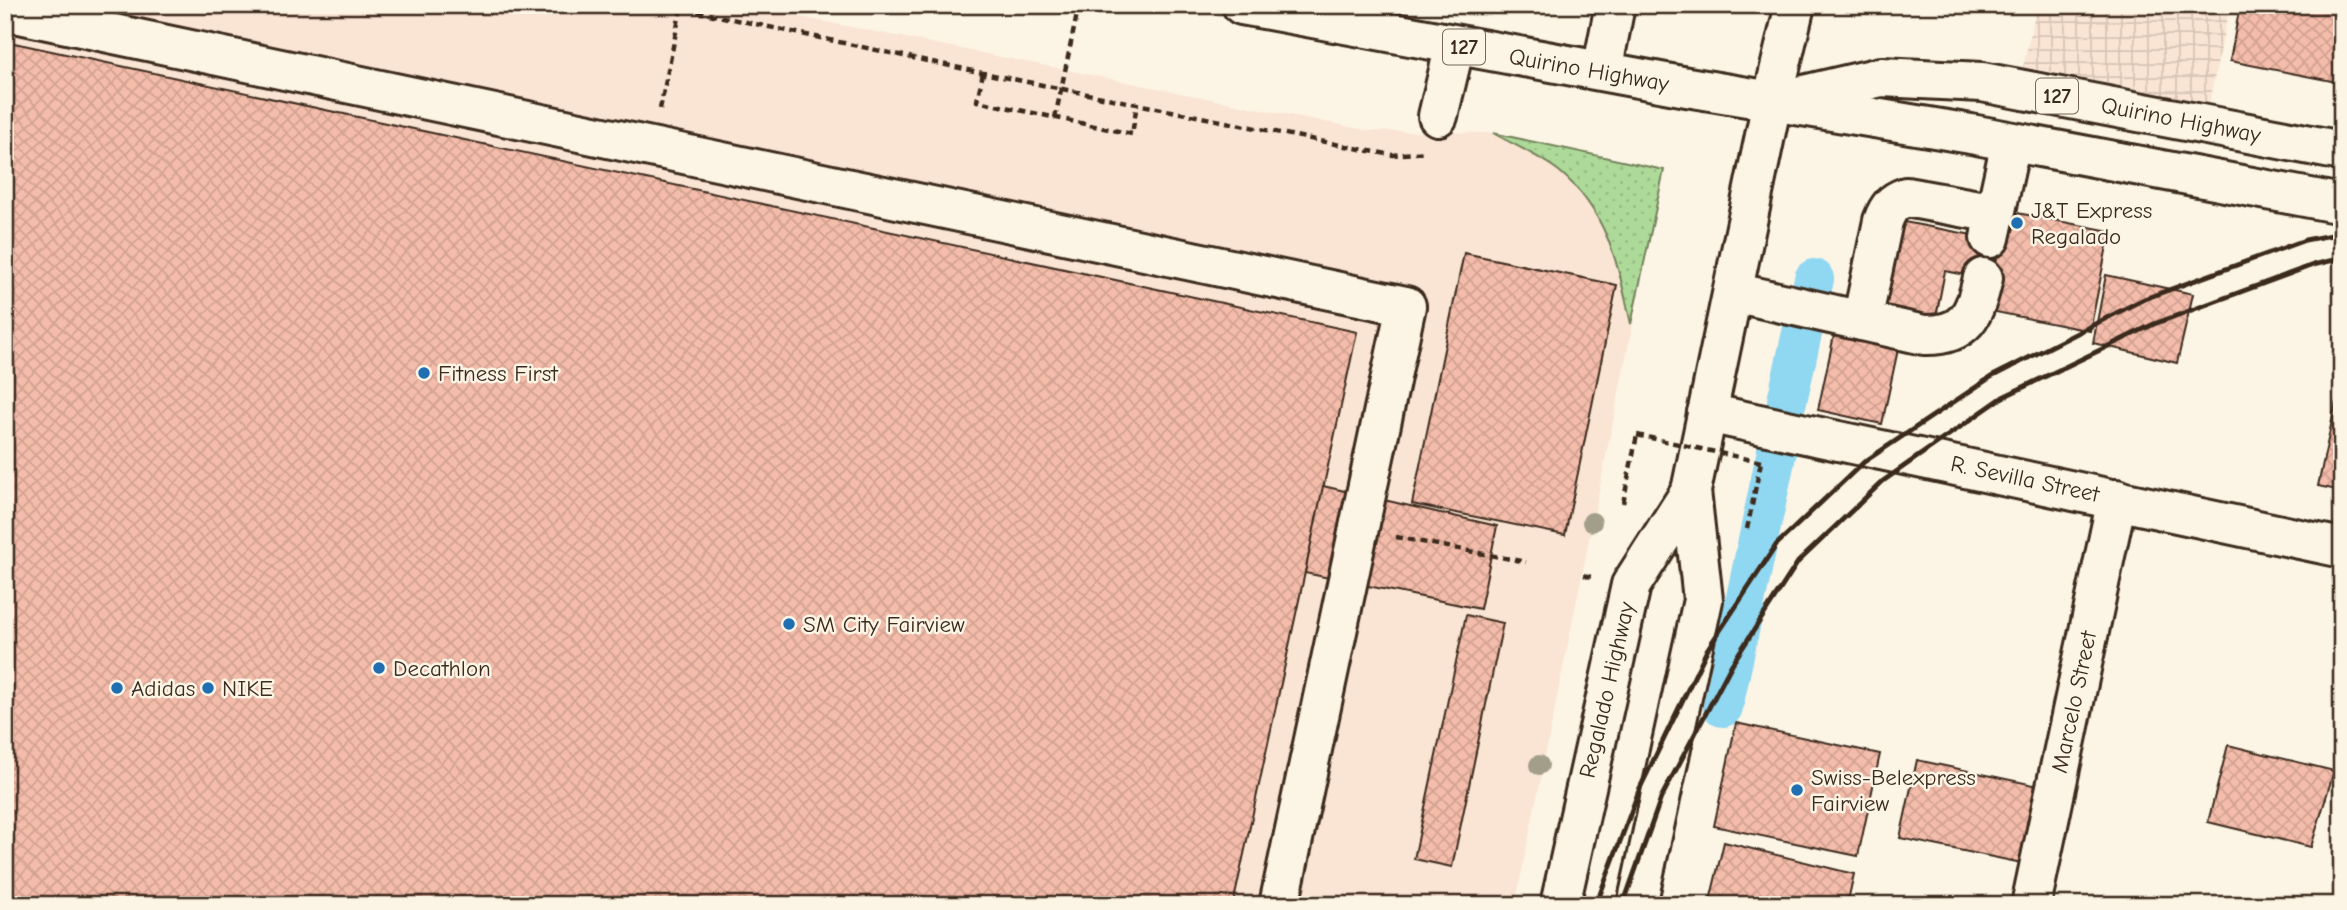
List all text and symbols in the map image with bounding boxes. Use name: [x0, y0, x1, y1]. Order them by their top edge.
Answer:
road number: 127: [1443, 30, 1485, 64]
street label: Quirino Highway: [1507, 43, 1672, 97]
road number: 127: [2036, 78, 2078, 114]
street label: Quirino Highway: [2099, 91, 2264, 149]
place label: J&T Express Regalado: [2031, 197, 2152, 250]
marker: J&T Express Regalado: [2009, 215, 2025, 231]
place label: Fitness First: [438, 360, 559, 387]
marker: Fitness First: [416, 365, 432, 381]
street label: R. Sevilla Street: [1948, 450, 2103, 508]
street label: Regalado Highway: [1574, 599, 1641, 781]
place label: SM City Fairview: [803, 611, 965, 638]
marker: SM City Fairview: [781, 616, 797, 632]
street label: Marcelo Street: [2046, 627, 2103, 776]
place label: Decathlon: [393, 655, 491, 682]
marker: Decathlon: [371, 660, 387, 676]
place label: Adidas: [131, 675, 195, 702]
place label: NIKE: [222, 675, 273, 702]
marker: Adidas: [109, 680, 125, 696]
marker: NIKE: [200, 680, 216, 696]
place label: Swiss-Belexpress Fairview: [1811, 764, 1976, 817]
marker: Swiss-Belexpress Fairview: [1789, 782, 1805, 798]

